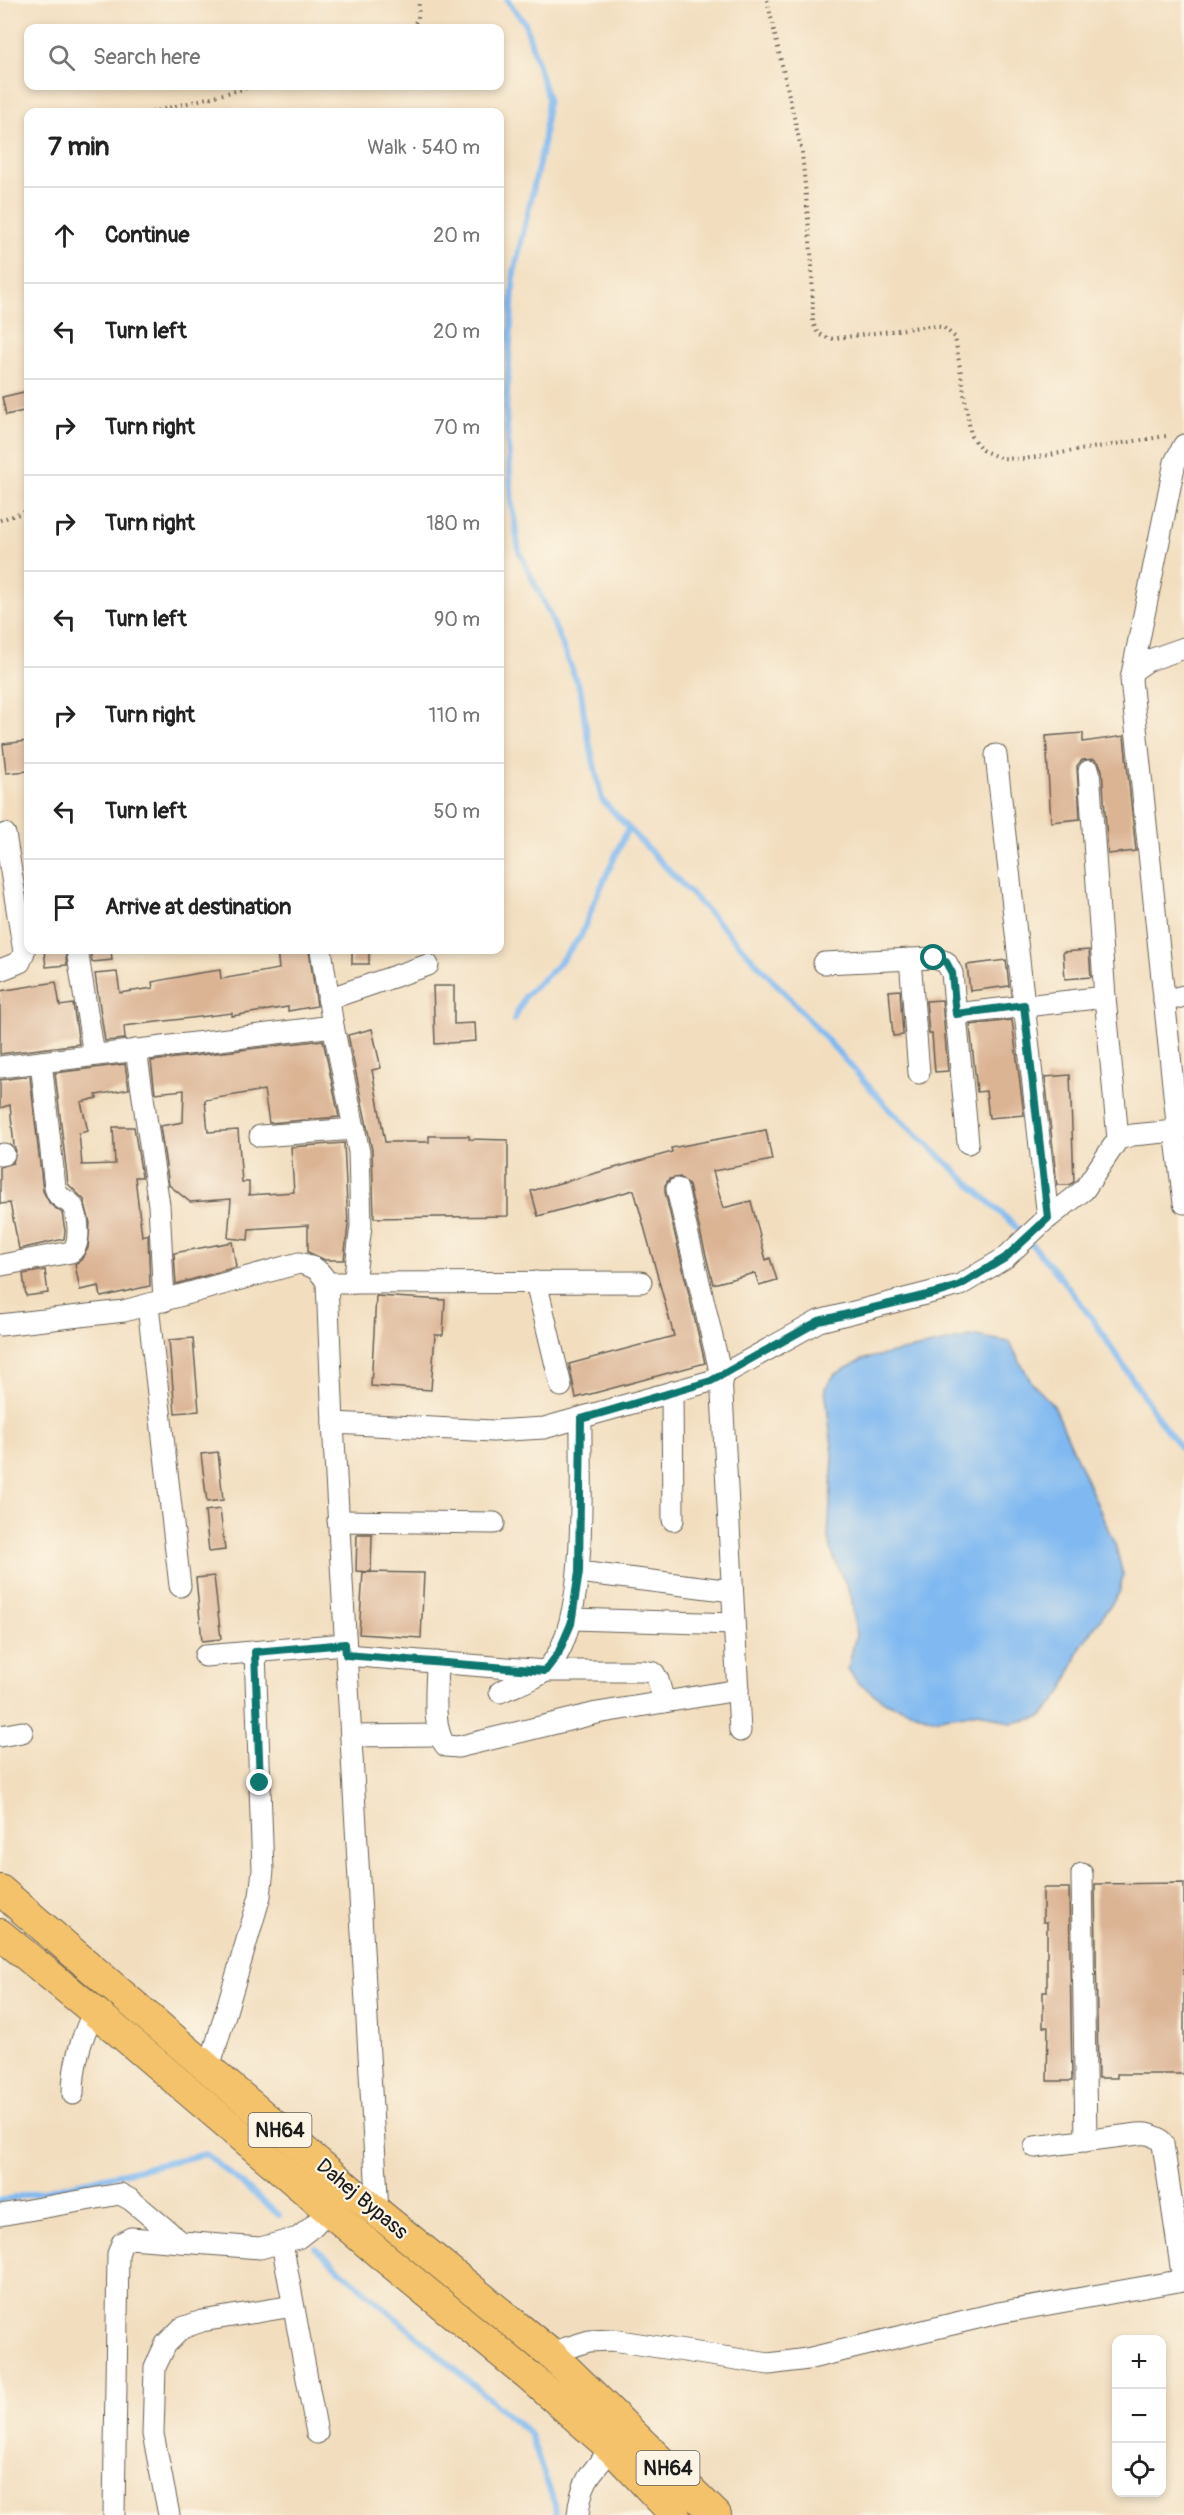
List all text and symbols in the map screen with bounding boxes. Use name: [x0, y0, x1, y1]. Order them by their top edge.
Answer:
search box: [24, 24, 504, 90]
icon: search: [45, 41, 78, 74]
text: Search here: [93, 43, 200, 71]
text: 7 min: [48, 131, 110, 163]
text: Walk · 540 m: [367, 135, 480, 160]
icon: ahead: [48, 219, 81, 252]
text: Continue: [105, 221, 189, 249]
text: 20 m: [433, 223, 480, 248]
icon: left: [48, 315, 81, 348]
text: Turn left: [105, 317, 187, 345]
text: 20 m: [433, 319, 480, 344]
icon: right: [48, 411, 81, 444]
text: Turn right: [105, 413, 195, 441]
text: 70 m: [434, 415, 480, 440]
icon: right: [48, 507, 81, 540]
text: Turn right: [105, 509, 195, 537]
text: 180 m: [426, 511, 480, 536]
icon: left: [48, 603, 81, 636]
text: Turn left: [105, 605, 187, 633]
text: 90 m: [434, 607, 480, 632]
icon: right: [48, 699, 81, 732]
text: Turn right: [105, 701, 195, 729]
text: 110 m: [429, 703, 480, 728]
icon: left: [48, 795, 81, 828]
text: Turn left: [105, 797, 187, 825]
text: 50 m: [433, 799, 480, 824]
icon: arrive: [48, 891, 81, 924]
text: Arrive at destination: [105, 893, 291, 921]
route start: [920, 944, 946, 970]
route end: [246, 1769, 272, 1795]
road number: NH64: [248, 2113, 312, 2147]
street label: Dahej Bypass: [310, 2153, 414, 2246]
map controls: [1112, 2335, 1166, 2497]
button: +: [1112, 2335, 1166, 2389]
button: −: [1112, 2389, 1166, 2443]
button: locate: [1112, 2443, 1166, 2497]
road number: NH64: [636, 2451, 700, 2485]

